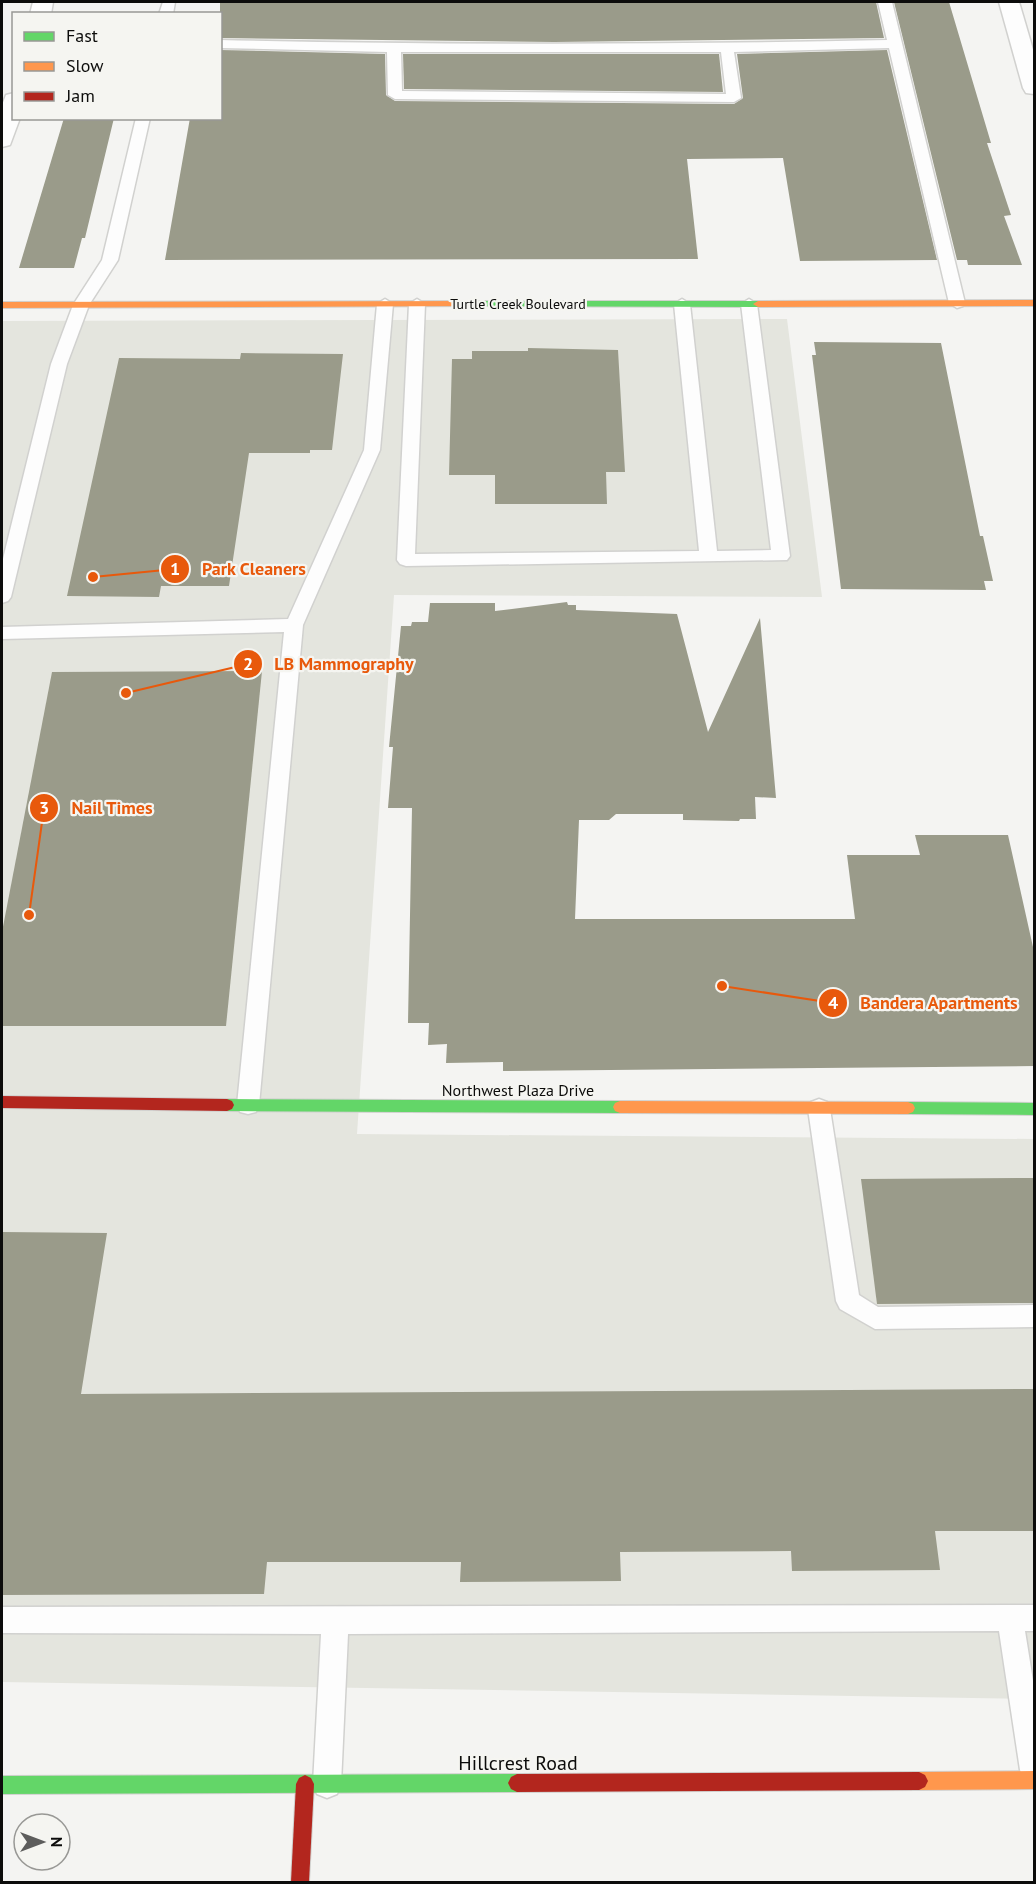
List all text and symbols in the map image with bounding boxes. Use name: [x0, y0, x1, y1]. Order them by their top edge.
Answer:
legend: [12, 12, 222, 120]
text: Fast: [66, 24, 98, 47]
text: Slow: [66, 54, 104, 77]
text: Jam: [65, 84, 95, 107]
street label: Turtle Creek Boulevard: [450, 295, 586, 313]
callout: Park Cleaners: [160, 551, 319, 587]
text: 1: [170, 557, 180, 580]
text: Park Cleaners: [202, 557, 306, 580]
callout: LB Mammography: [233, 646, 426, 682]
text: 2: [243, 652, 253, 675]
text: LB Mammography: [274, 652, 414, 675]
callout: Nail Times: [29, 790, 165, 826]
text: 3: [39, 796, 49, 819]
text: Nail Times: [71, 796, 153, 819]
callout: Bandera Apartments: [818, 985, 1030, 1021]
text: 4: [828, 991, 838, 1014]
text: Bandera Apartments: [860, 991, 1018, 1014]
street label: Northwest Plaza Drive: [442, 1080, 594, 1100]
street label: Hillcrest Road: [458, 1750, 578, 1776]
north arrow: [12, 1812, 72, 1872]
text: N: [47, 1837, 67, 1847]

